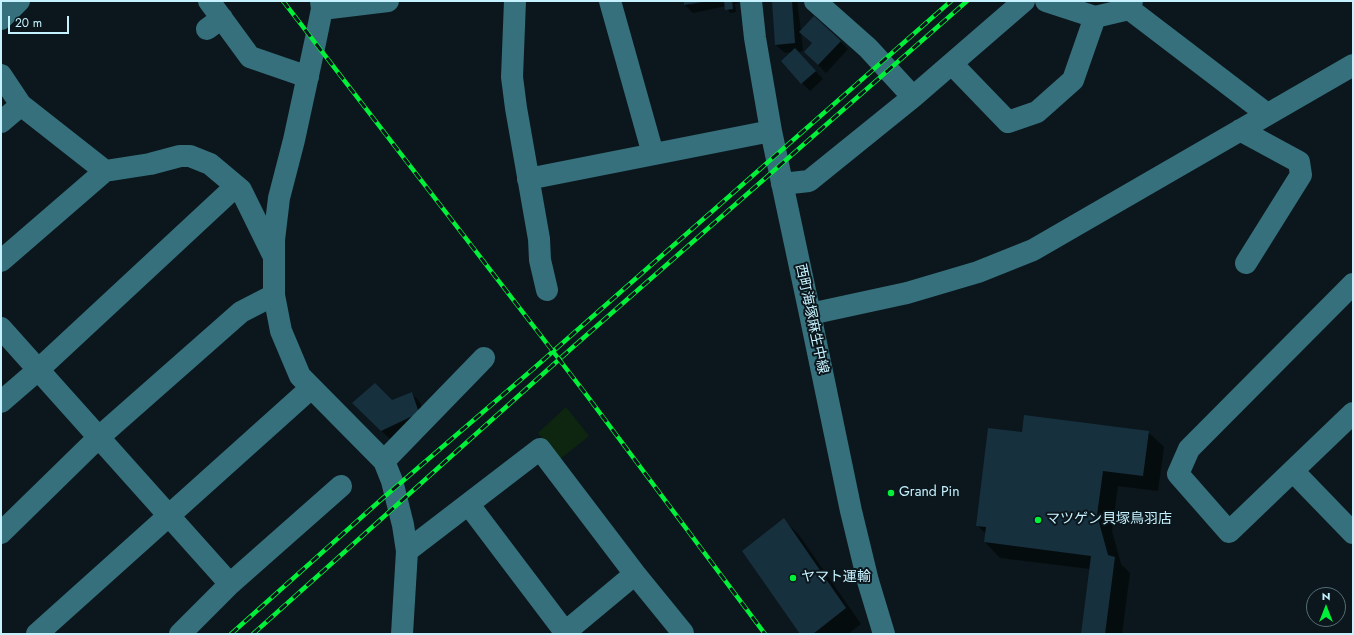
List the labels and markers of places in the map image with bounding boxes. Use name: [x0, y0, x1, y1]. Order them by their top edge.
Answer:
place label: Grand Pin: [899, 485, 960, 501]
marker: Grand Pin: [886, 488, 896, 498]
place label: マツゲン貝塚鳥羽店: [1046, 512, 1172, 528]
marker: マツゲン貝塚鳥羽店: [1033, 515, 1043, 525]
place label: ヤマト運輸: [801, 570, 871, 586]
marker: ヤマト運輸: [788, 573, 798, 583]

